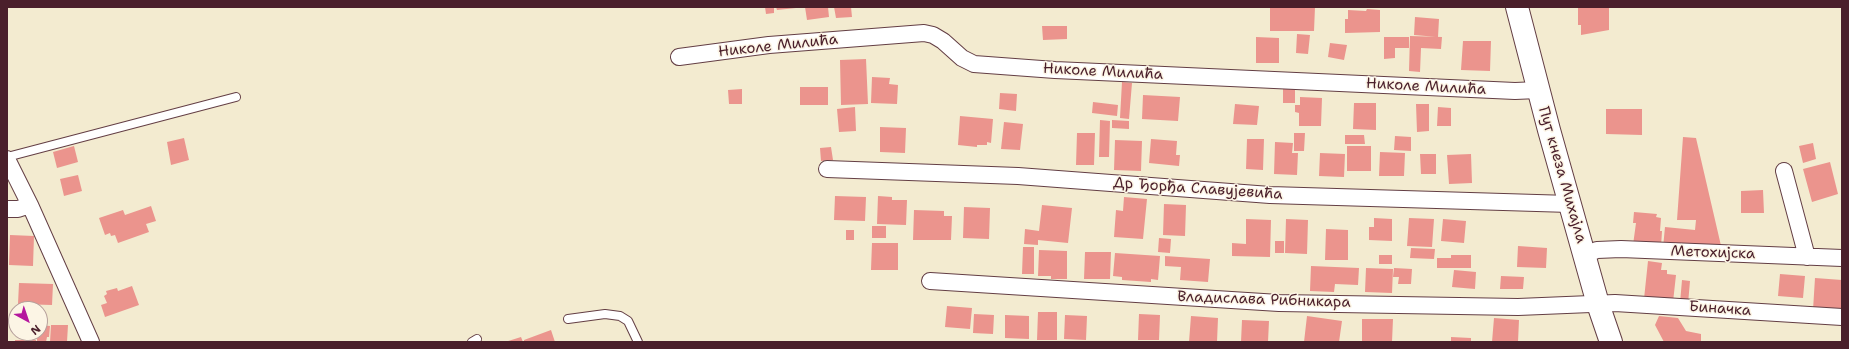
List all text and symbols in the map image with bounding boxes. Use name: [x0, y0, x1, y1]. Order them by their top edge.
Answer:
street label: Николе Милића: [717, 31, 839, 61]
street label: Николе Милића: [1043, 60, 1163, 84]
street label: Николе Милића: [1366, 75, 1486, 99]
street label: Пут кнеза Михајла: [1534, 105, 1590, 245]
street label: Др Ђорђа Славујевића: [1113, 174, 1283, 204]
street label: Метохијска: [1670, 243, 1756, 263]
street label: Владислава Рибникара: [1177, 288, 1351, 312]
street label: Биначка: [1688, 298, 1752, 320]
north arrow: [8, 301, 48, 341]
text: N: [27, 321, 44, 338]

